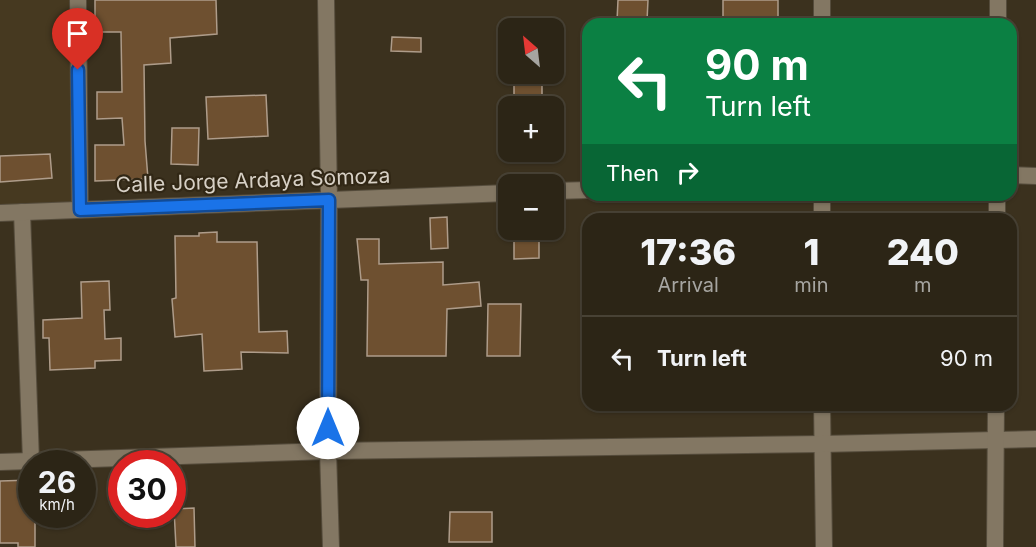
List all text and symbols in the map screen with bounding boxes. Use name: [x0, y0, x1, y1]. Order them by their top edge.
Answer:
pin: [52, 8, 103, 70]
icon: arrive: [61, 17, 94, 50]
north arrow: [498, 18, 564, 84]
map controls: [498, 18, 564, 240]
text: 90 m: [705, 39, 809, 90]
icon: left: [606, 42, 684, 120]
text: Turn left: [705, 90, 811, 123]
button: +: [498, 96, 564, 162]
icon: right: [671, 156, 704, 189]
text: Then: [606, 160, 659, 186]
street label: Calle Jorge Ardaya Somoza: [115, 163, 391, 197]
button: −: [498, 174, 564, 240]
text: 17:36: [640, 230, 736, 274]
text: 1: [803, 230, 819, 274]
text: 240: [887, 230, 959, 274]
text: Arrival: [657, 273, 719, 297]
text: min: [794, 273, 829, 297]
text: m: [914, 273, 932, 297]
icon: left: [606, 342, 639, 375]
text: Turn left: [657, 345, 747, 371]
text: 90 m: [940, 345, 993, 371]
position arrow: [296, 396, 360, 460]
speed limit sign: 30: [108, 450, 186, 528]
text: 26: [38, 464, 76, 500]
text: km/h: [39, 495, 75, 514]

